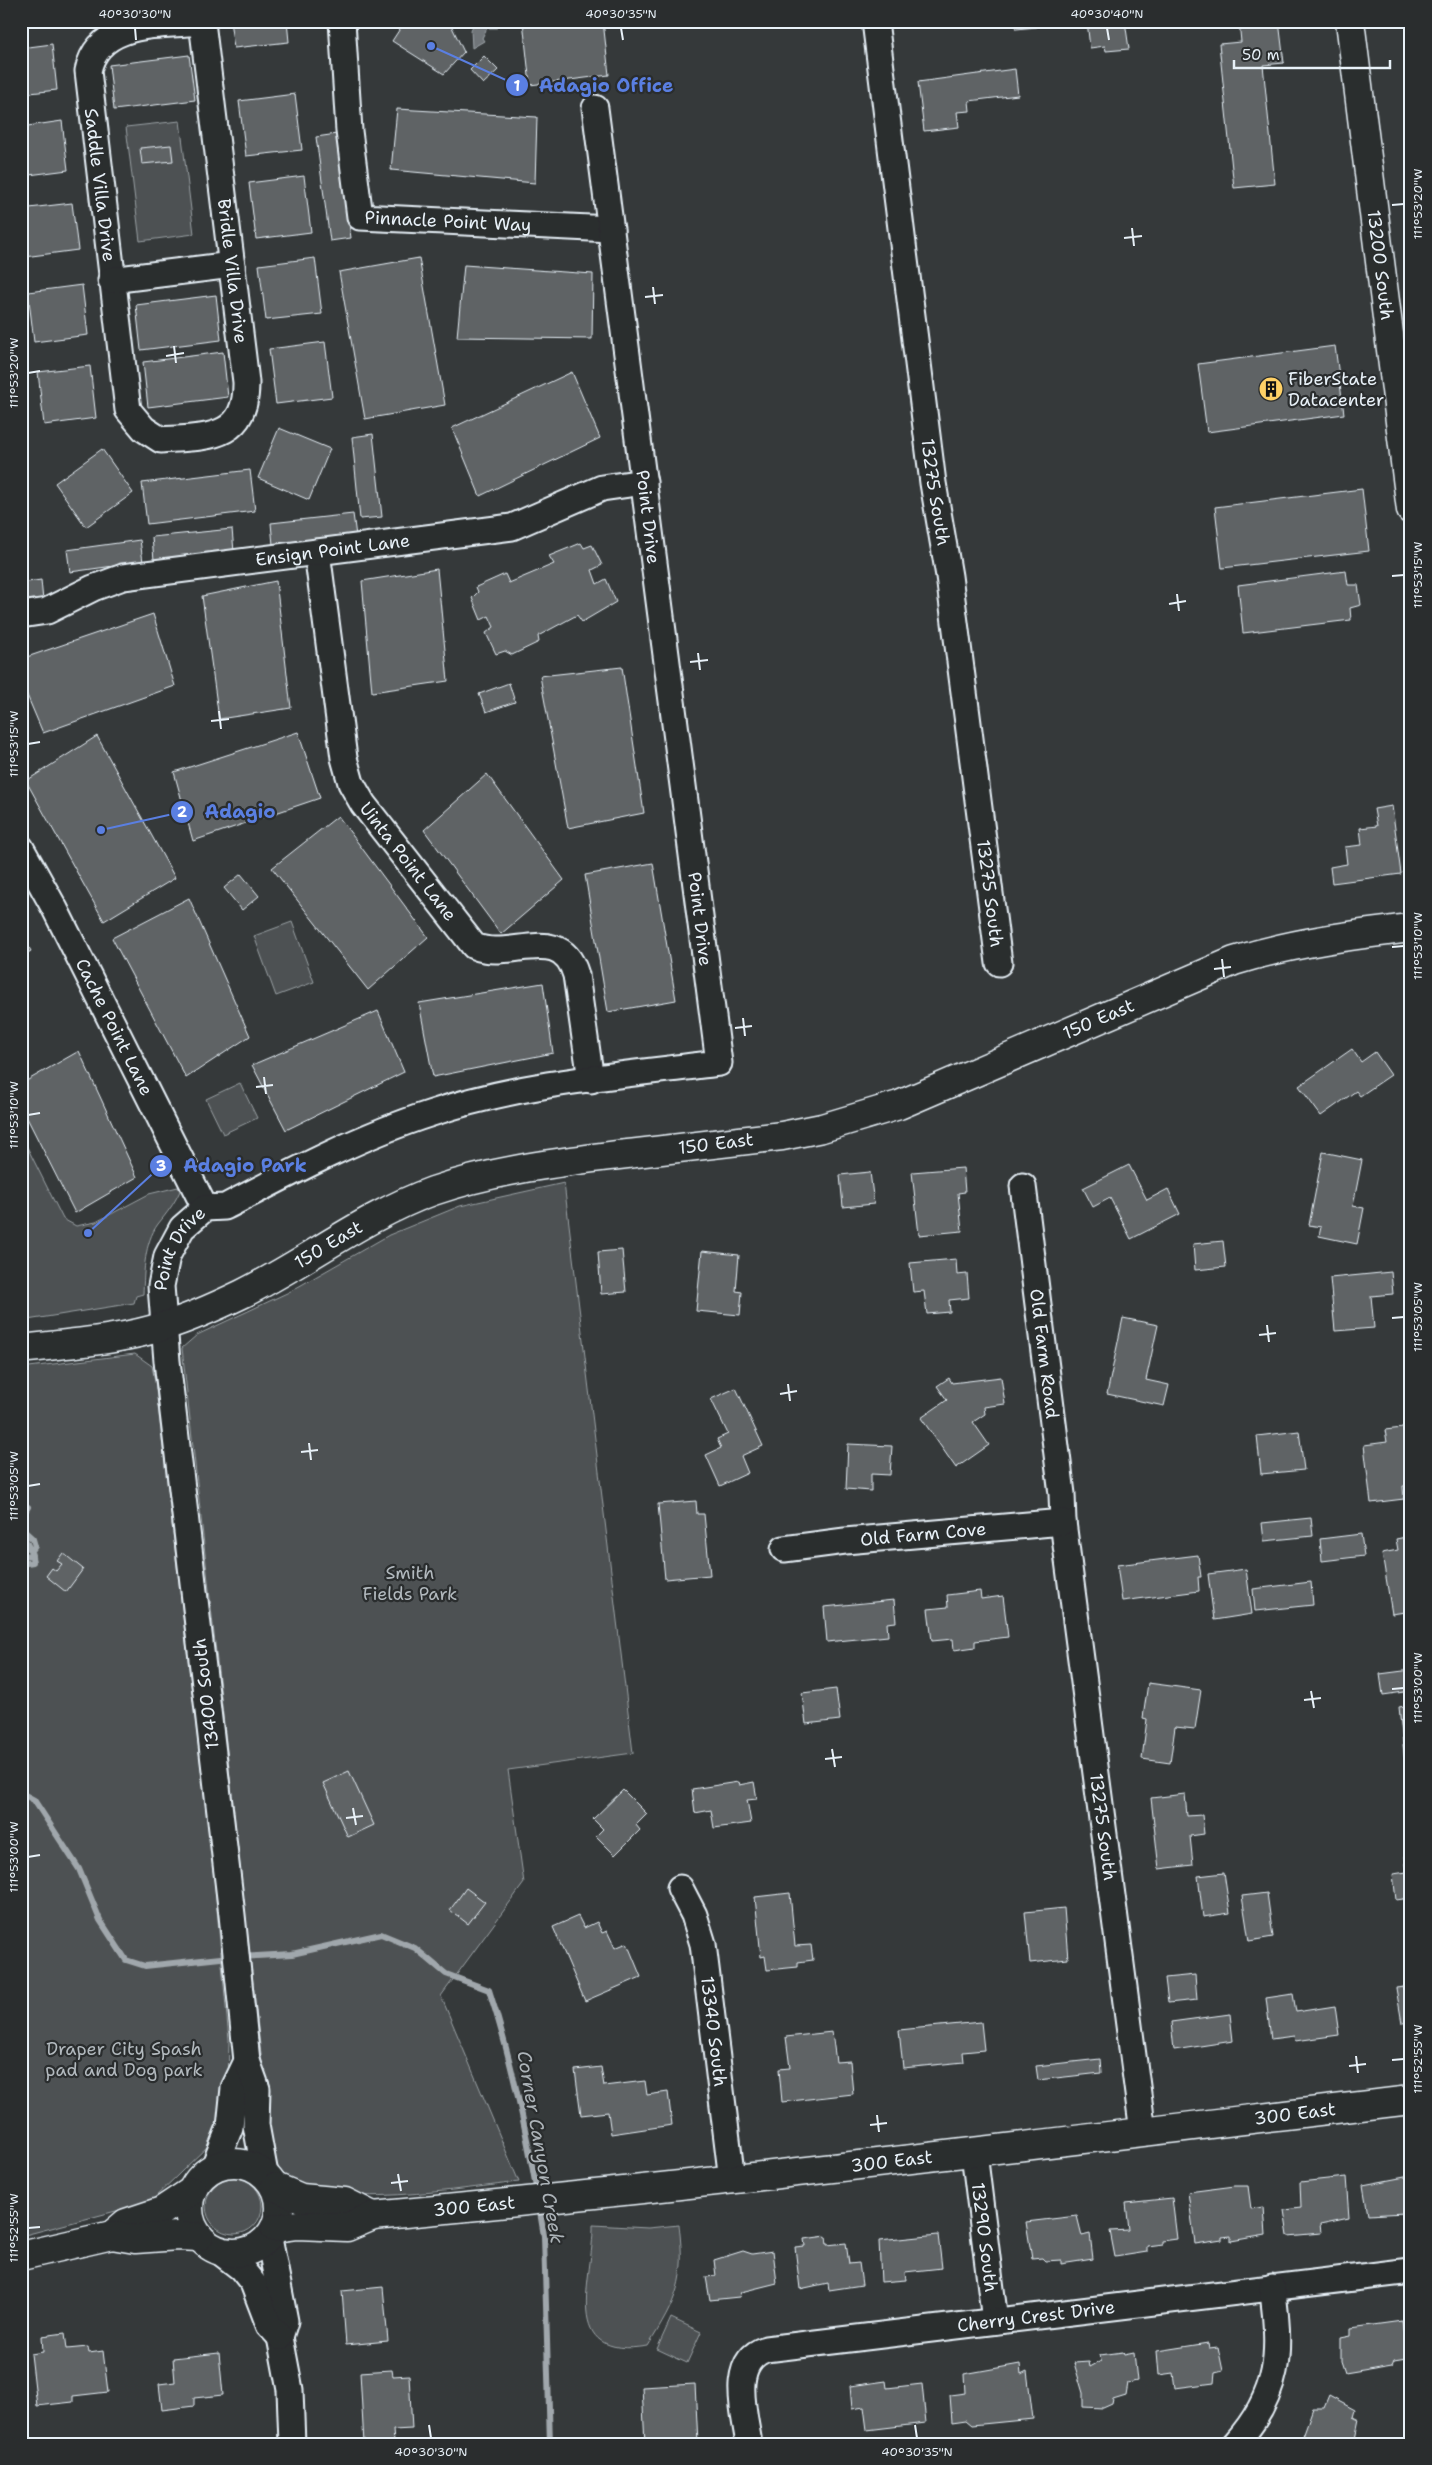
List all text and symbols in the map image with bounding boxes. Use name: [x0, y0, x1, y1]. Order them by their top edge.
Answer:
text: 40°30'30"N: [99, 6, 171, 22]
text: 40°30'35"N: [585, 6, 657, 22]
text: 40°30'40"N: [1071, 6, 1143, 22]
scale bar: [1234, 38, 1391, 70]
text: 50 m: [1242, 45, 1280, 65]
callout: Adagio Office: [504, 68, 684, 102]
text: Adagio Office: [539, 73, 673, 98]
text: 1: [514, 76, 521, 96]
street label: Saddle Villa Drive: [79, 107, 121, 263]
text: 111°53'20"W: [1410, 168, 1426, 240]
street label: Bridle Villa Drive: [212, 197, 253, 345]
street label: Pinnacle Point Way: [364, 205, 532, 237]
street label: 13200 South: [1362, 208, 1399, 322]
text: 111°53'20"W: [6, 337, 22, 409]
place label: FiberState Datacenter: [1288, 367, 1384, 412]
building icon: FiberState Datacenter: [1258, 376, 1284, 402]
street label: 13275 South: [916, 437, 956, 548]
street label: Point Drive: [630, 469, 666, 565]
street label: Ensign Point Lane: [254, 528, 411, 572]
text: 111°53'15"W: [1410, 541, 1426, 609]
text: 111°53'15"W: [6, 710, 22, 778]
callout: Adagio: [170, 795, 286, 829]
street label: Uinta Point Lane: [354, 797, 462, 926]
text: Adagio: [204, 799, 276, 824]
text: 2: [177, 802, 188, 822]
street label: 13275 South: [971, 838, 1009, 949]
street label: Point Drive: [682, 871, 718, 967]
text: 111°53'10"W: [1410, 912, 1426, 980]
street label: Cache Point Lane: [70, 955, 159, 1100]
street label: 150 East: [1059, 993, 1138, 1045]
text: 111°53'10"W: [6, 1081, 22, 1149]
street label: 150 East: [677, 1127, 755, 1160]
callout: Adagio Park: [148, 1149, 317, 1183]
text: Adagio Park: [183, 1153, 307, 1178]
text: 3: [156, 1156, 166, 1176]
street label: Point Drive: [148, 1201, 211, 1293]
street label: 150 East: [290, 1215, 367, 1274]
text: 111°53'05"W: [1410, 1282, 1426, 1352]
street label: Old Farm Road: [1024, 1287, 1064, 1420]
text: 111°53'05"W: [6, 1451, 22, 1521]
street label: Old Farm Cove: [859, 1517, 987, 1552]
park label: Smith Fields Park: [363, 1561, 457, 1606]
street label: 13400 South: [187, 1637, 225, 1751]
text: 111°53'00"W: [1410, 1652, 1426, 1724]
street label: 13275 South: [1084, 1772, 1122, 1882]
text: 111°53'00"W: [6, 1821, 22, 1893]
street label: 13340 South: [695, 1975, 732, 2088]
text: 111°52'55"W: [1410, 2024, 1426, 2094]
park label: Draper City Spash pad and Dog park: [45, 2037, 203, 2082]
water label: Corner Canyon Creek: [511, 2049, 570, 2246]
street label: 300 East: [1253, 2097, 1337, 2131]
street label: 300 East: [850, 2145, 934, 2178]
street label: 13290 South: [966, 2181, 1003, 2294]
street label: 300 East: [432, 2190, 516, 2222]
text: 111°52'55"W: [6, 2193, 22, 2263]
street label: Cherry Crest Drive: [956, 2295, 1116, 2338]
text: 40°30'30"N: [395, 2444, 467, 2460]
text: 40°30'35"N: [881, 2444, 953, 2460]

